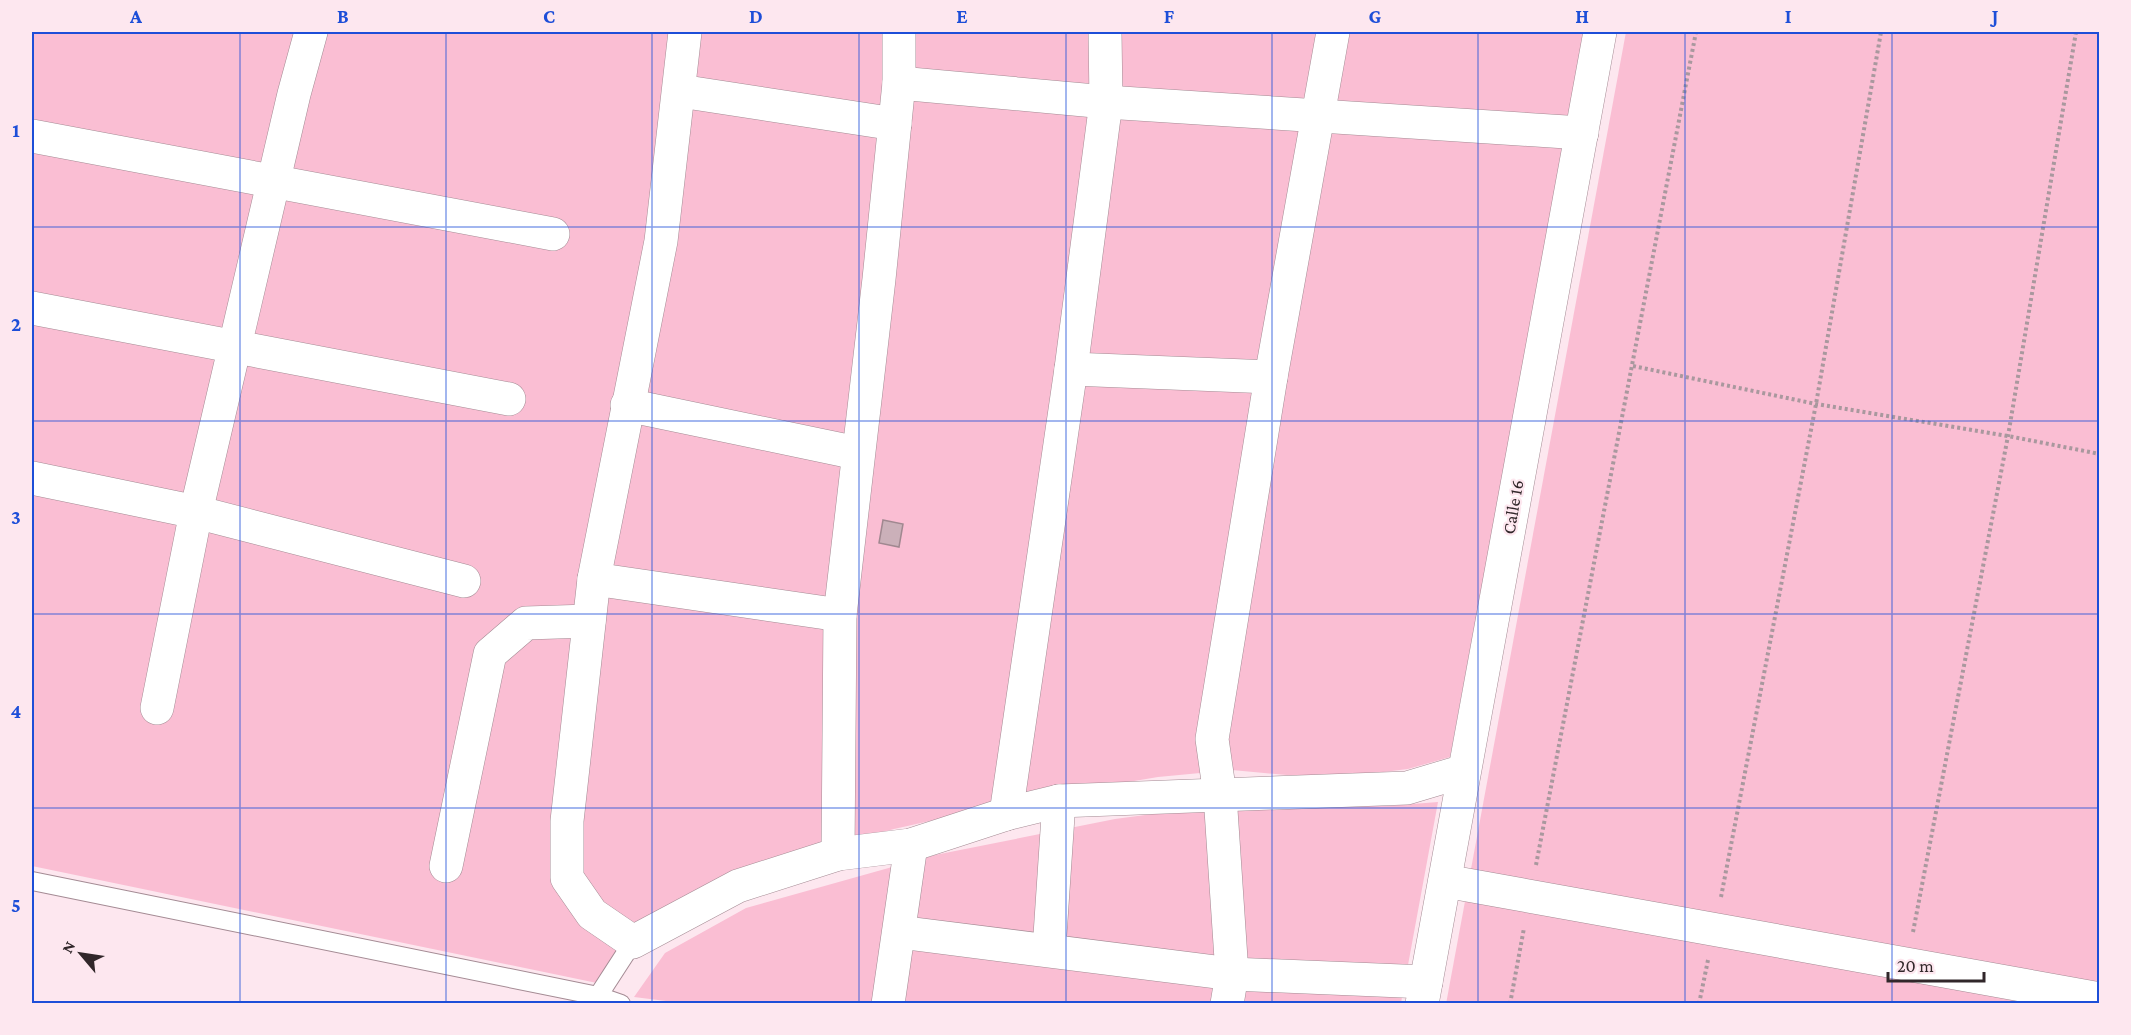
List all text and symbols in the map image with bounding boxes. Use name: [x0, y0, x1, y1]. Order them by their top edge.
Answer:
text: A: [129, 5, 143, 27]
text: B: [337, 5, 349, 27]
text: C: [543, 5, 555, 27]
text: D: [749, 5, 763, 27]
text: E: [956, 5, 968, 27]
text: F: [1164, 5, 1175, 27]
text: G: [1369, 5, 1382, 27]
text: H: [1575, 5, 1589, 27]
text: I: [1785, 5, 1792, 27]
text: J: [1990, 5, 1999, 27]
text: 1: [12, 119, 20, 141]
text: 2: [11, 313, 21, 335]
street label: Calle 16: [1498, 478, 1528, 536]
text: 3: [11, 506, 21, 528]
text: 4: [11, 700, 22, 722]
text: 5: [11, 894, 21, 916]
north arrow: [51, 924, 111, 984]
text: N: [58, 938, 78, 956]
scale bar: [1888, 945, 1984, 983]
text: 20 m: [1897, 956, 1934, 976]

